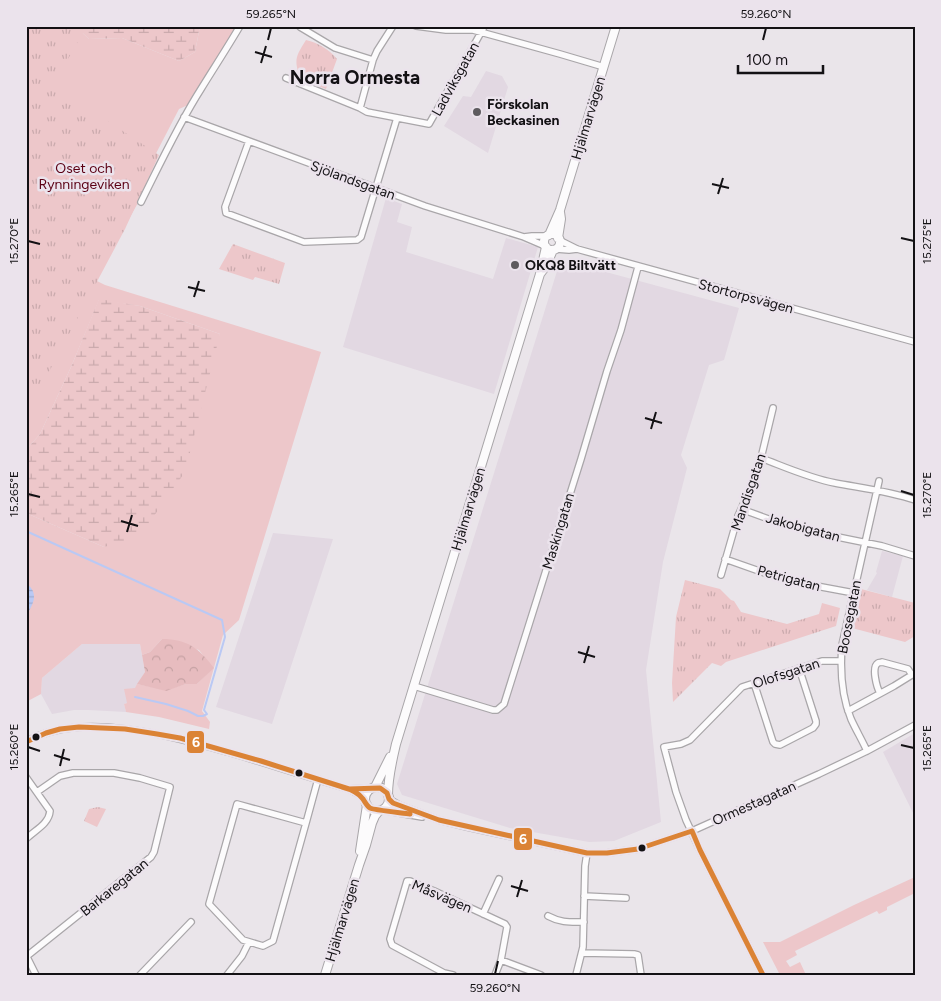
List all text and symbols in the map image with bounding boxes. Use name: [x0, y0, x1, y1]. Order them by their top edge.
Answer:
text: 59.265°N: [246, 7, 296, 21]
text: 59.260°N: [740, 7, 792, 21]
street label: Ladviksgatan: [428, 39, 483, 119]
scale bar: [738, 42, 824, 74]
text: 100 m: [746, 51, 788, 69]
district label: Norra Ormesta: [290, 66, 420, 89]
street label: Hjälmarvägen: [568, 74, 609, 162]
place label: Förskolan Beckasinen: [487, 96, 559, 129]
marker: Förskolan Beckasinen: [471, 106, 483, 118]
street label: Sjölandsgatan: [308, 157, 398, 204]
park label: Oset och Rynningeviken: [38, 160, 130, 193]
text: 15.270°E: [7, 218, 21, 264]
text: 15.275°E: [920, 218, 934, 264]
place label: OKQ8 Biltvätt: [525, 257, 616, 274]
marker: OKQ8 Biltvätt: [509, 259, 521, 271]
street label: Stortorpsvägen: [696, 276, 795, 317]
street label: Mandisgatan: [727, 451, 770, 533]
street label: Hjälmarvägen: [448, 465, 489, 553]
text: 15.265°E: [7, 471, 21, 517]
text: 15.270°E: [920, 472, 934, 518]
street label: Maskingatan: [539, 491, 578, 571]
street label: Jakobigatan: [764, 509, 842, 546]
street label: Petrigatan: [756, 562, 822, 595]
street label: Boosegatan: [834, 579, 865, 655]
street label: Olofsgatan: [751, 655, 822, 692]
text: 15.260°E: [7, 723, 21, 771]
text: 15.265°E: [920, 725, 934, 771]
line badge: 6: [186, 730, 205, 754]
unlabelled marker: [31, 732, 41, 742]
text: 6: [192, 734, 200, 751]
unlabelled marker: [294, 768, 304, 778]
street label: Ormestagatan: [710, 777, 799, 829]
line badge: 6: [513, 827, 533, 851]
text: 6: [519, 831, 527, 848]
unlabelled marker: [637, 843, 647, 853]
street label: Barkaregatan: [77, 855, 152, 920]
street label: Hjälmarvägen: [322, 876, 363, 964]
street label: Måsvägen: [409, 876, 475, 917]
text: 59.260°N: [469, 981, 521, 995]

